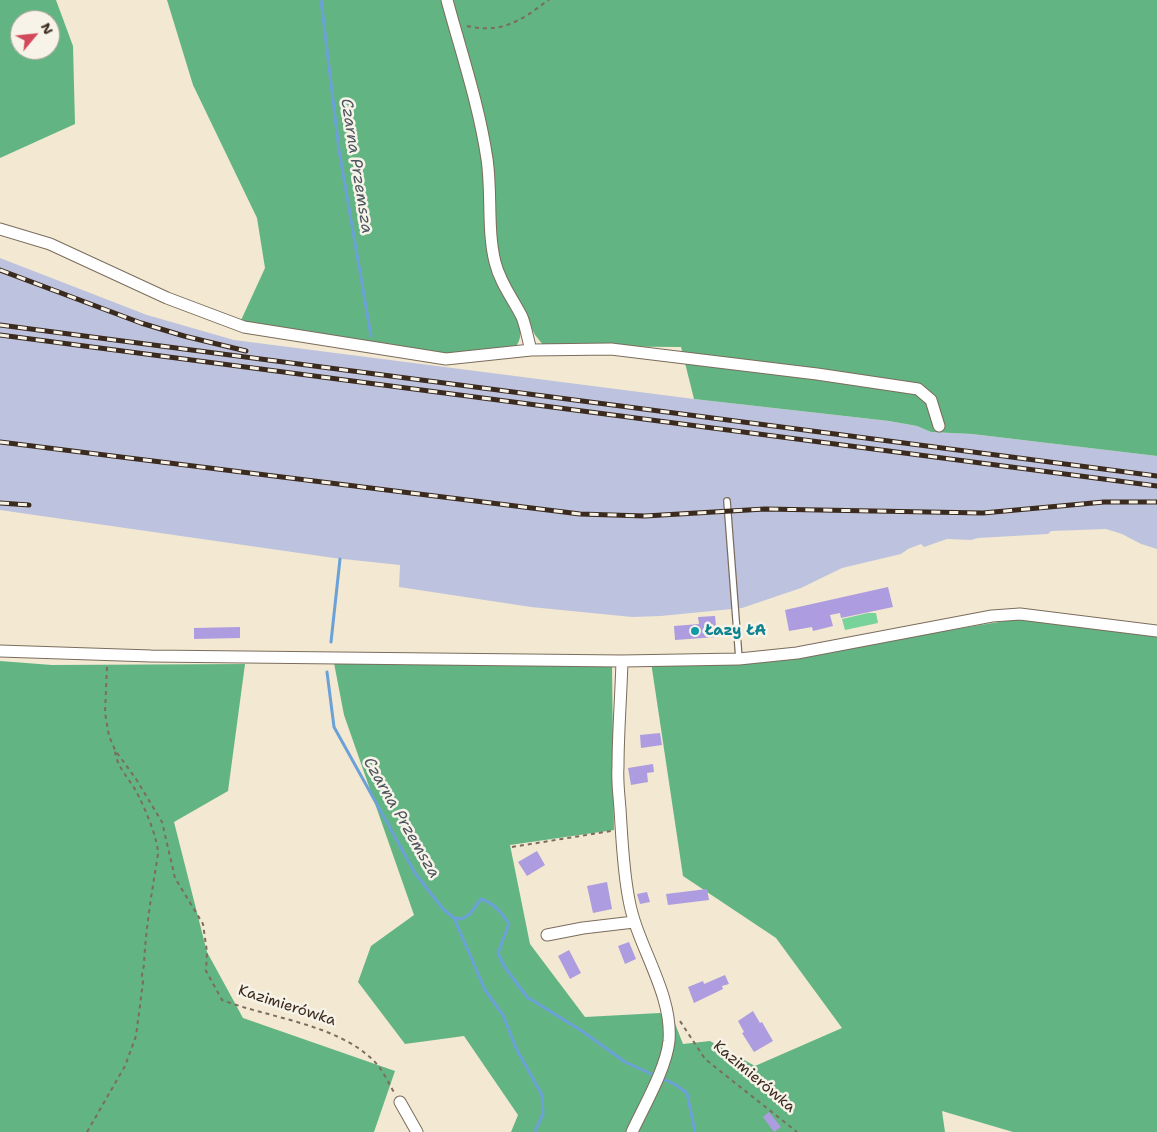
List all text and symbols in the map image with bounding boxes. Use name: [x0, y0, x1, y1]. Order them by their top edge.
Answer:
north arrow: [10, 10, 60, 60]
text: N: [37, 19, 58, 38]
water label: Czarna Przemsza: [336, 97, 376, 235]
place label: Łazy ŁA: [705, 622, 766, 640]
marker: Łazy ŁA: [689, 625, 701, 637]
water label: Czarna Przemsza: [359, 754, 443, 882]
street label: Kazimierówka: [236, 982, 338, 1030]
street label: Kazimierówka: [709, 1037, 799, 1117]

